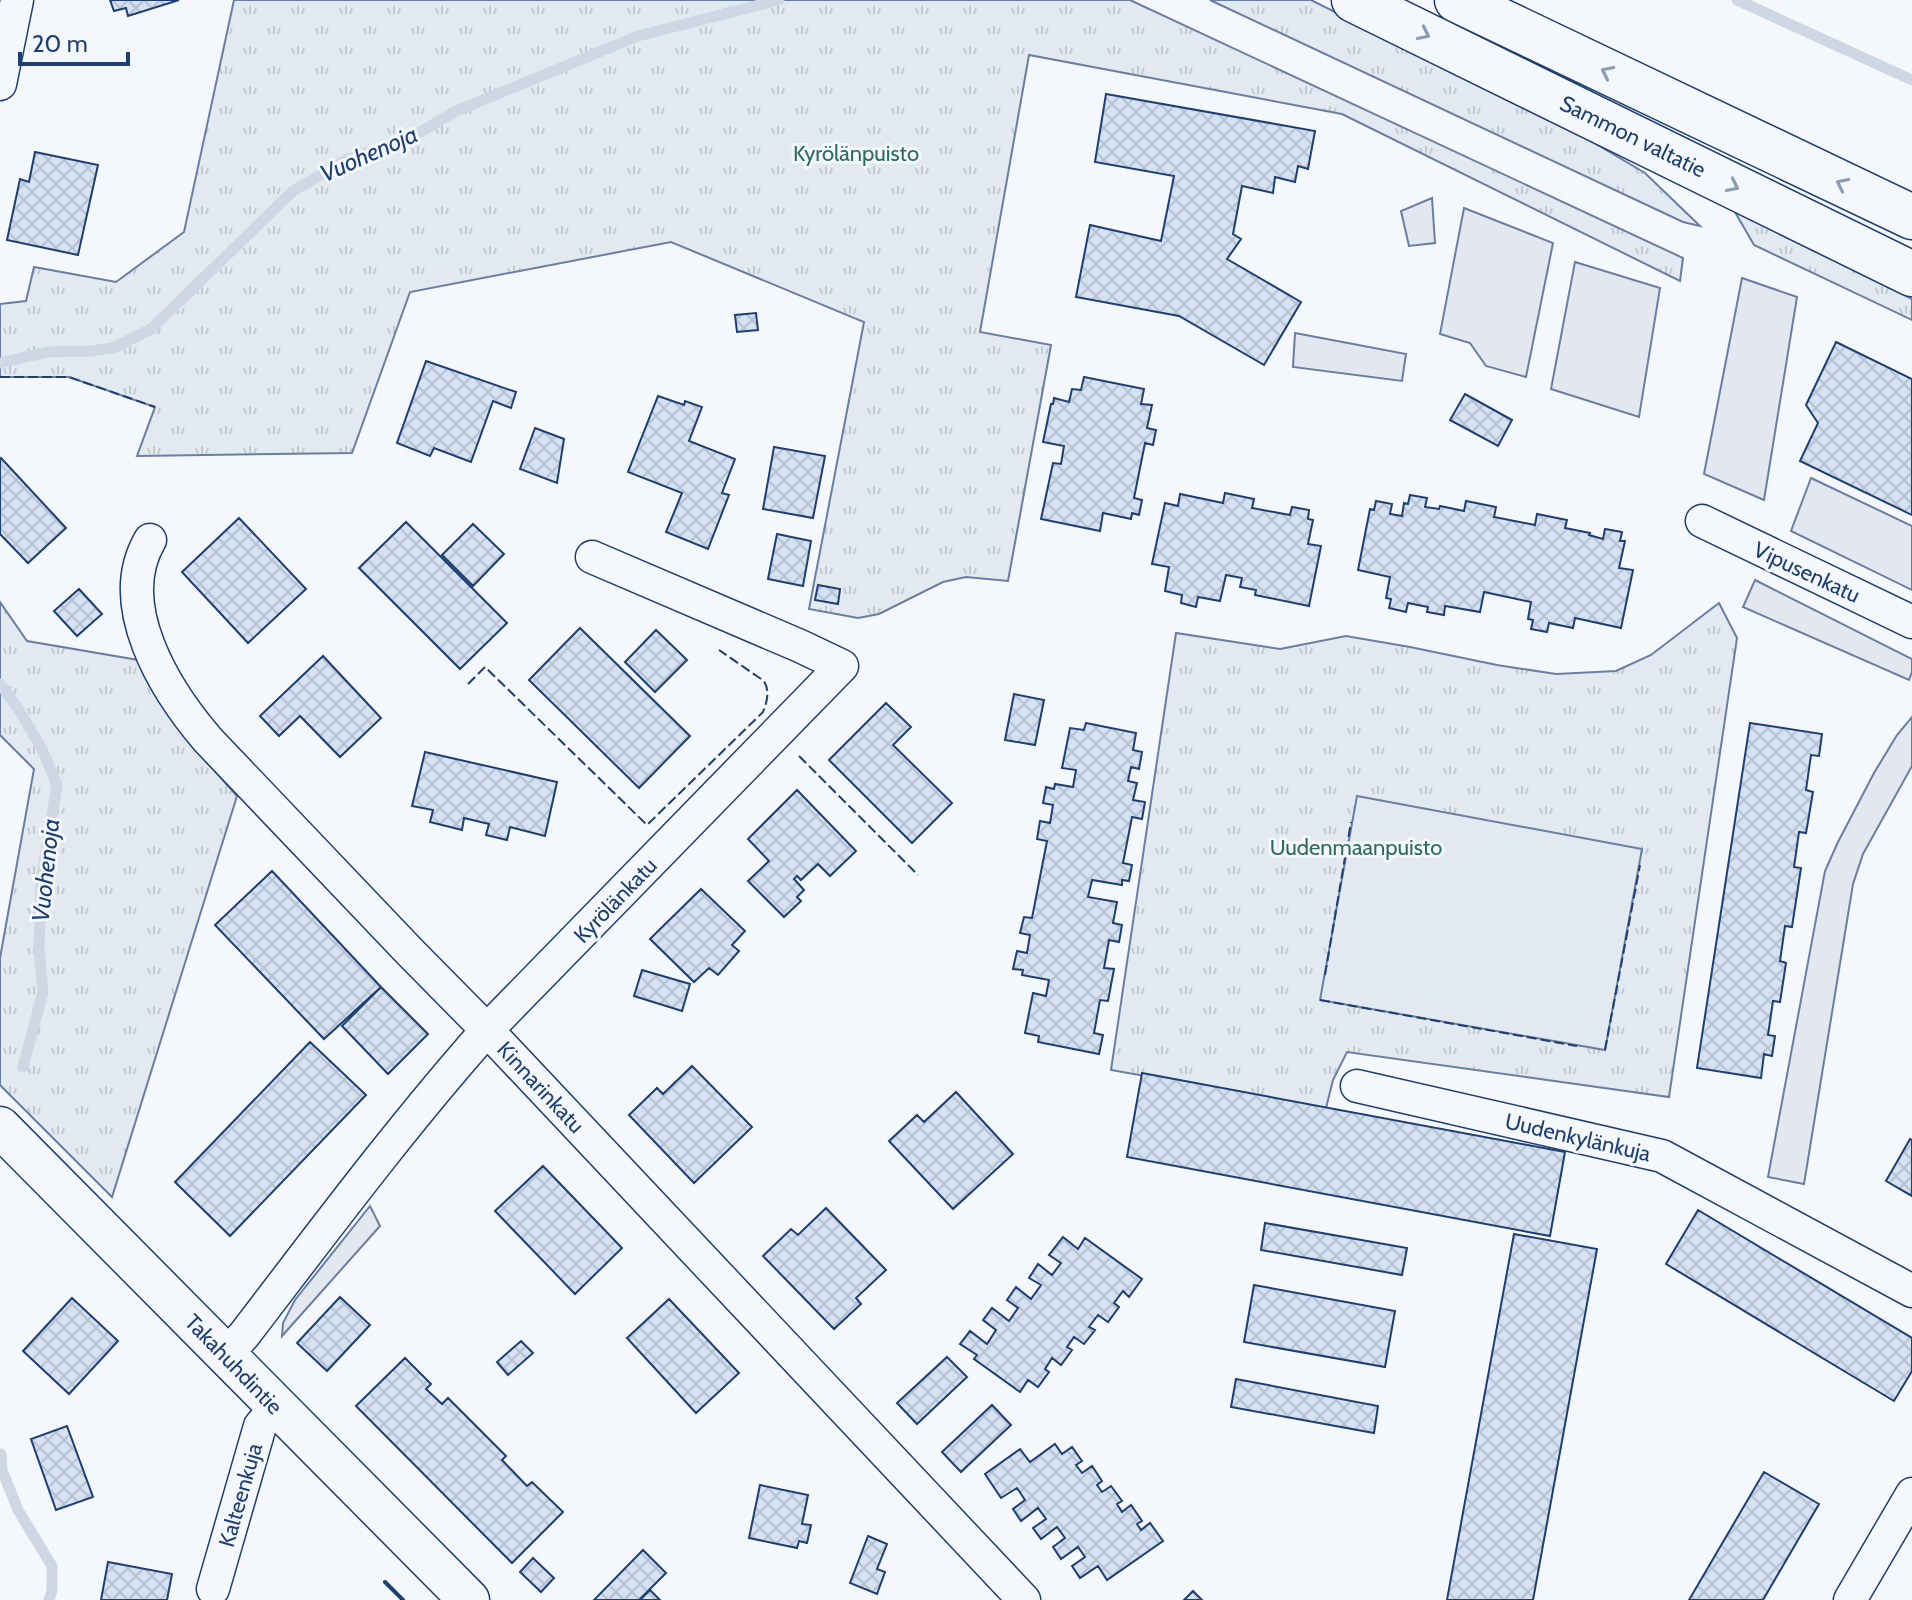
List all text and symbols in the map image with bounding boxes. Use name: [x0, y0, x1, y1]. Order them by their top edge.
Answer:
scale bar: [20, 16, 128, 66]
one-way arrow: [1416, 24, 1431, 40]
text: 20 m: [32, 29, 88, 58]
one-way arrow: [1601, 66, 1615, 82]
street label: Sammon valtatie: [1556, 90, 1710, 183]
water label: Vuohenoja: [316, 119, 422, 188]
park label: Kyrölänpuisto: [793, 140, 919, 167]
one-way arrow: [1725, 176, 1740, 191]
one-way arrow: [1835, 178, 1850, 194]
street label: Vipusenkatu: [1749, 536, 1864, 609]
water label: Vuohenoja: [26, 817, 65, 923]
park label: Uudenmaanpuisto: [1270, 834, 1442, 861]
street label: Kyrölänkatu: [568, 852, 663, 949]
street label: Kinnarinkatu: [491, 1036, 590, 1139]
street label: Uudenkylänkuja: [1502, 1108, 1654, 1167]
street label: Takahuhdintie: [179, 1309, 288, 1420]
street label: Kalteenkuja: [213, 1440, 268, 1550]

